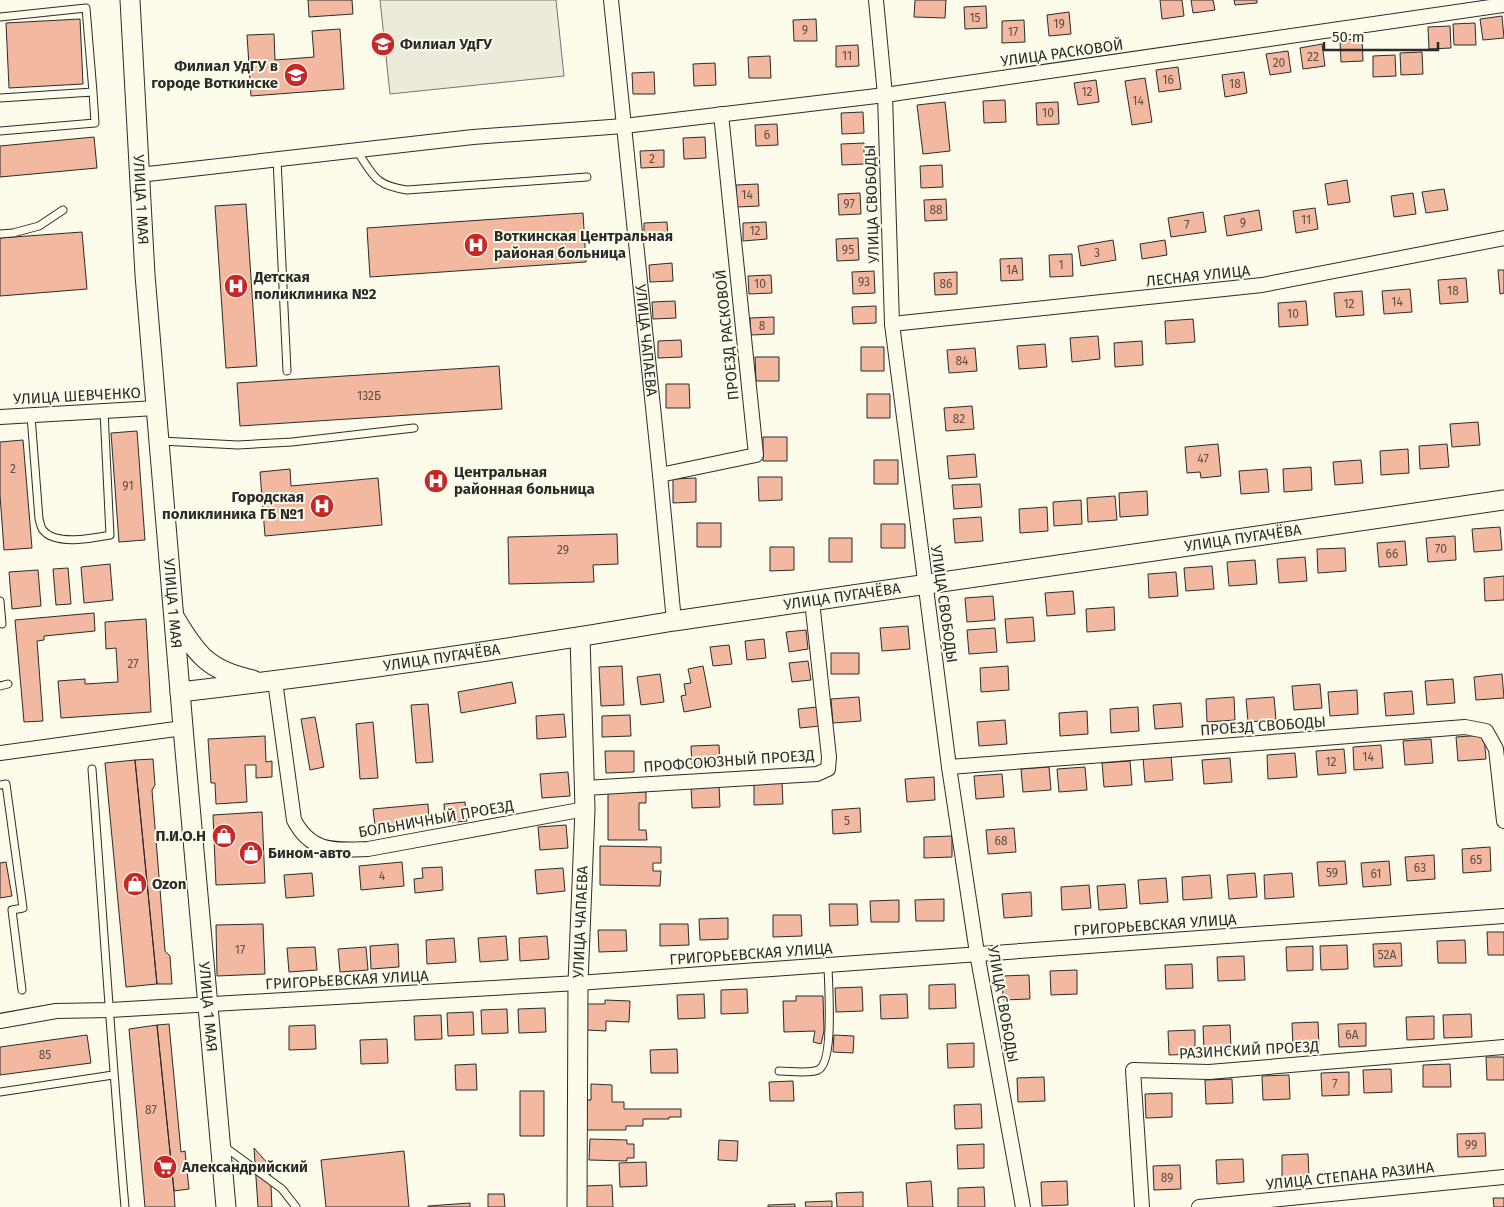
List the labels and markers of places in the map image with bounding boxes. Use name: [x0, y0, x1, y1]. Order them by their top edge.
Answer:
school or university icon: Филиал УдГУ: [370, 31, 396, 57]
place label: Филиал УдГУ: [400, 35, 492, 53]
place label: Филиал УдГУ в городе Воткинске: [151, 57, 278, 92]
school or university icon: Филиал УдГУ в городе Воткинске: [283, 62, 309, 88]
place label: Воткинская Центральная районая больница: [494, 227, 673, 262]
hospital icon: Воткинская Центральная районая больница: [463, 232, 489, 258]
place label: Детская поликлиника №2: [253, 268, 377, 303]
hospital icon: Детская поликлиника №2: [223, 273, 249, 299]
place label: Центральная районная больница: [454, 463, 595, 498]
hospital icon: Центральная районная больница: [423, 468, 449, 494]
place label: Городская поликлиника ГБ №1: [162, 488, 304, 523]
hospital icon: Городская поликлиника ГБ №1: [309, 493, 335, 519]
shop icon: П.И.О.Н: [211, 823, 237, 849]
place label: П.И.О.Н: [156, 827, 206, 845]
shop icon: Бином-авто: [238, 840, 264, 866]
place label: Бином-авто: [268, 844, 351, 862]
shop icon: Ozon: [122, 871, 148, 897]
place label: Ozon: [152, 875, 186, 893]
supermarket icon: Александрийский: [152, 1154, 178, 1180]
place label: Александрийский: [181, 1158, 308, 1176]

